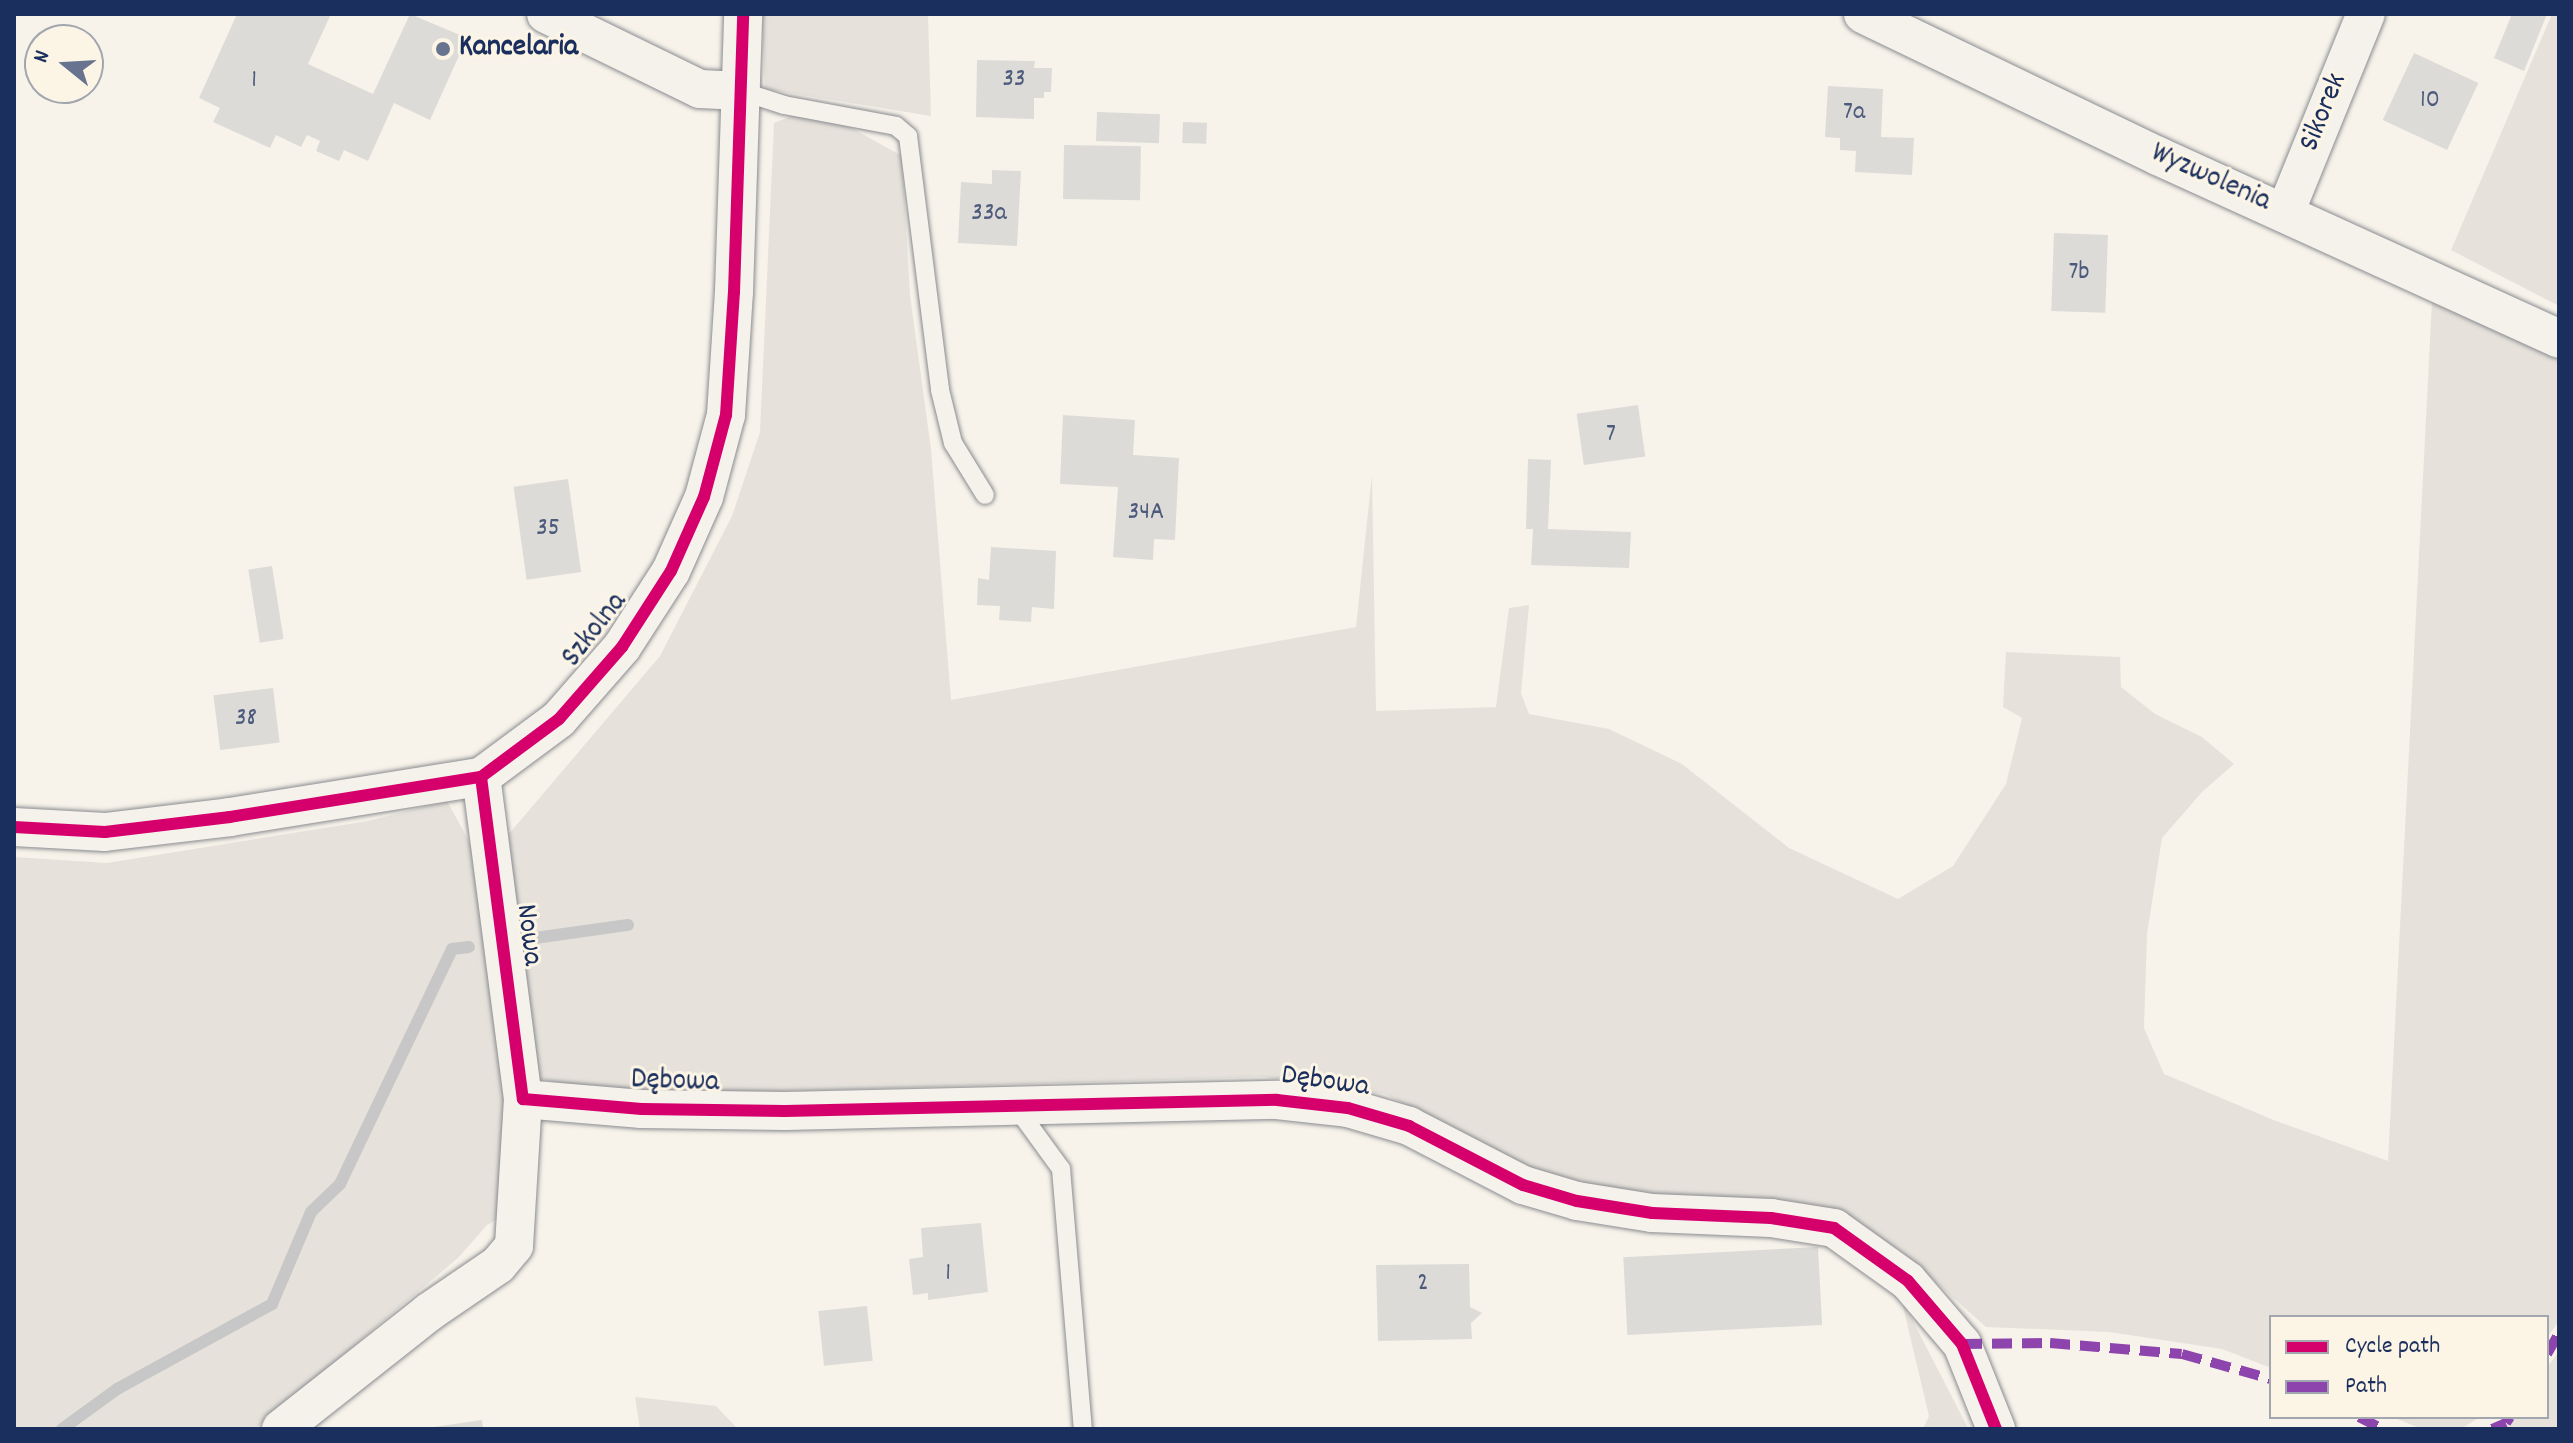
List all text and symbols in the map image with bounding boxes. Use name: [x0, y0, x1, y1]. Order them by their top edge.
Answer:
north arrow: [24, 24, 104, 104]
place label: Kancelaria: [459, 31, 578, 67]
marker: Kancelaria: [434, 40, 452, 58]
text: N: [26, 47, 59, 67]
house number: 33: [1002, 64, 1026, 96]
house number: 1: [251, 65, 257, 97]
street label: Sikorek: [2293, 69, 2357, 157]
house number: 10: [2420, 85, 2440, 117]
house number: 7a: [1843, 97, 1865, 129]
street label: Wyzwolenia: [2145, 137, 2275, 221]
house number: 33a: [971, 198, 1007, 230]
house number: 7b: [2068, 257, 2090, 289]
house number: 7: [1606, 419, 1616, 451]
house number: 34A: [1128, 497, 1164, 529]
house number: 35: [536, 513, 560, 545]
street label: Szkolna: [556, 586, 636, 676]
house number: 38: [235, 703, 257, 735]
street label: Nowa: [505, 902, 549, 968]
street label: Dębowa: [1279, 1059, 1371, 1107]
street label: Dębowa: [630, 1063, 720, 1103]
house number: 1: [945, 1258, 951, 1290]
house number: 2: [1417, 1268, 1429, 1300]
legend: [2269, 1315, 2549, 1419]
text: Cycle path: [2345, 1330, 2440, 1364]
text: Path: [2345, 1370, 2387, 1404]

